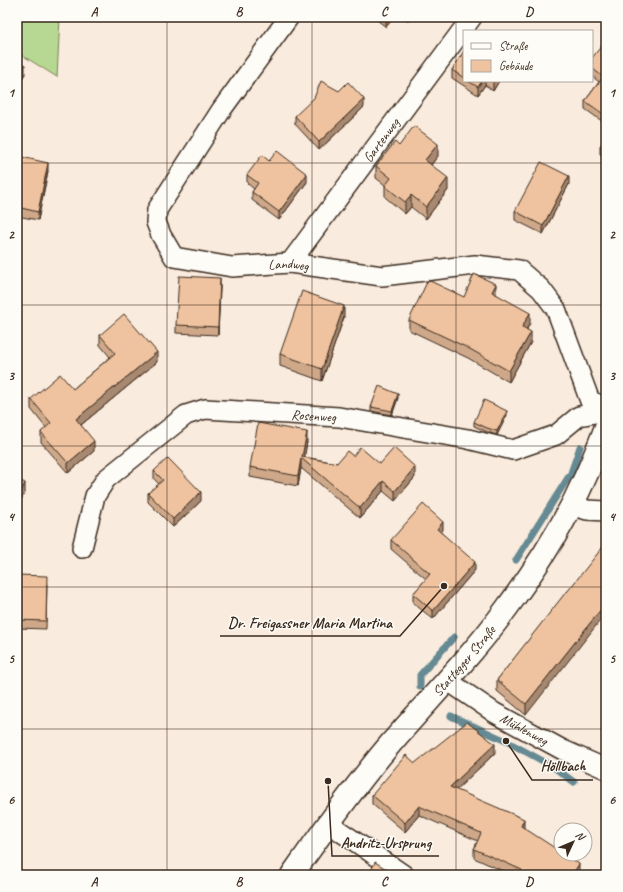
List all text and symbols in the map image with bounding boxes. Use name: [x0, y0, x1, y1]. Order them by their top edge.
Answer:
text: A: [91, 4, 99, 20]
text: B: [236, 4, 244, 20]
text: C: [381, 4, 389, 20]
text: D: [525, 4, 534, 20]
legend: [463, 30, 593, 82]
text: Straße: [499, 38, 528, 54]
text: Gebäude: [499, 58, 533, 74]
text: 1: [8, 85, 16, 101]
text: 1: [609, 85, 617, 101]
street label: Gartenweg: [359, 114, 403, 165]
text: 2: [8, 227, 15, 243]
text: 2: [609, 227, 616, 243]
street label: Landweg: [268, 254, 311, 274]
text: 3: [8, 368, 15, 384]
text: 3: [609, 368, 616, 384]
street label: Rosenweg: [291, 406, 337, 425]
text: 4: [8, 509, 16, 525]
text: 4: [609, 509, 617, 525]
callout: Dr. Freigassner Maria Martina: [220, 609, 400, 636]
text: Dr. Freigassner Maria Martina: [228, 614, 393, 633]
street label: Stattegger Straße: [429, 621, 500, 699]
text: 5: [8, 651, 15, 667]
text: 5: [609, 651, 616, 667]
street label: Mühlenweg: [497, 709, 552, 749]
callout: Höllbach: [532, 753, 593, 780]
text: Höllbach: [540, 757, 587, 776]
text: 6: [8, 792, 15, 808]
text: 6: [609, 792, 616, 808]
north arrow: [553, 822, 593, 862]
text: N: [573, 828, 589, 844]
callout: Andritz-Ursprung: [332, 829, 439, 856]
text: Andritz-Ursprung: [341, 834, 433, 853]
text: A: [91, 874, 99, 890]
text: B: [236, 874, 244, 890]
text: C: [381, 874, 389, 890]
text: D: [525, 874, 534, 890]

